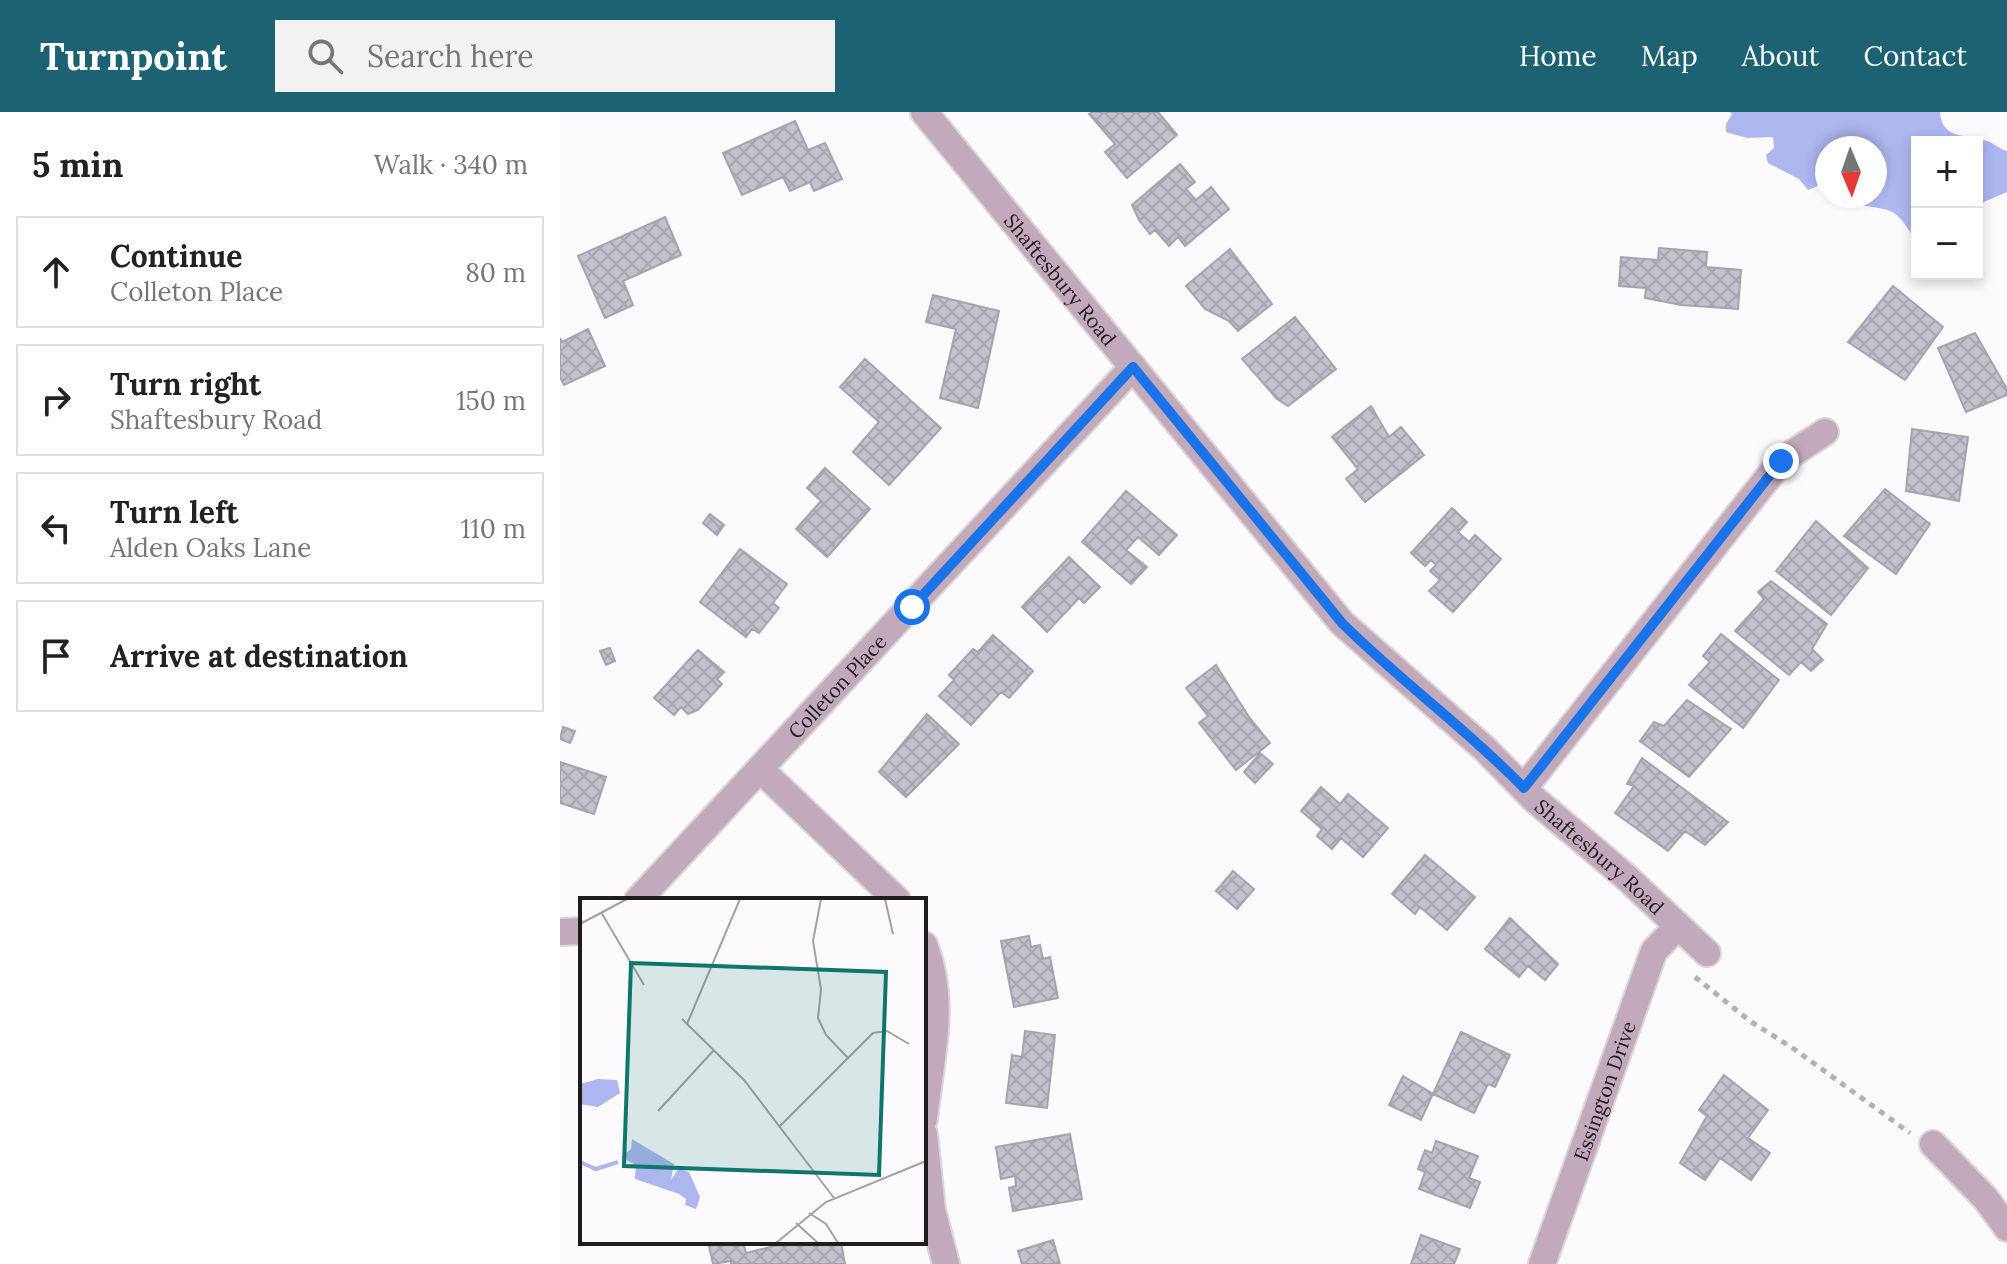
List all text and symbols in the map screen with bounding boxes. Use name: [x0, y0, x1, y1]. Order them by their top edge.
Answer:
search box: [275, 20, 835, 92]
text: Turnpoint: [40, 32, 227, 80]
icon: search: [303, 34, 347, 78]
text: Search here: [367, 37, 534, 75]
text: Home: [1519, 38, 1597, 74]
text: Map: [1641, 38, 1698, 74]
text: About: [1742, 38, 1819, 74]
text: Contact: [1863, 38, 1967, 74]
north arrow: [1815, 136, 1887, 208]
map controls: [1911, 136, 1983, 280]
button: +: [1911, 136, 1983, 208]
text: 5 min: [32, 143, 123, 186]
text: Walk · 340 m: [374, 148, 528, 181]
street label: Shaftesbury Road: [999, 208, 1122, 350]
button: −: [1911, 208, 1983, 280]
text: Continue: [110, 237, 242, 275]
icon: ahead: [34, 250, 78, 294]
text: 80 m: [465, 256, 526, 289]
text: Colleton Place: [110, 275, 283, 308]
text: Turn right: [110, 365, 261, 403]
icon: right: [34, 378, 78, 422]
text: 150 m: [456, 384, 526, 417]
text: Shaftesbury Road: [110, 403, 322, 436]
route end: [1763, 443, 1799, 479]
text: Turn left: [110, 493, 238, 531]
icon: left: [34, 506, 78, 550]
text: 110 m: [461, 512, 526, 545]
text: Alden Oaks Lane: [110, 531, 311, 564]
route start: [894, 589, 930, 625]
street label: Colleton Place: [782, 629, 891, 743]
icon: arrive: [34, 634, 78, 678]
text: Arrive at destination: [110, 637, 408, 675]
street label: Shaftesbury Road: [1530, 793, 1670, 919]
inset map: [580, 898, 926, 1244]
street label: Essington Drive: [1568, 1017, 1641, 1164]

